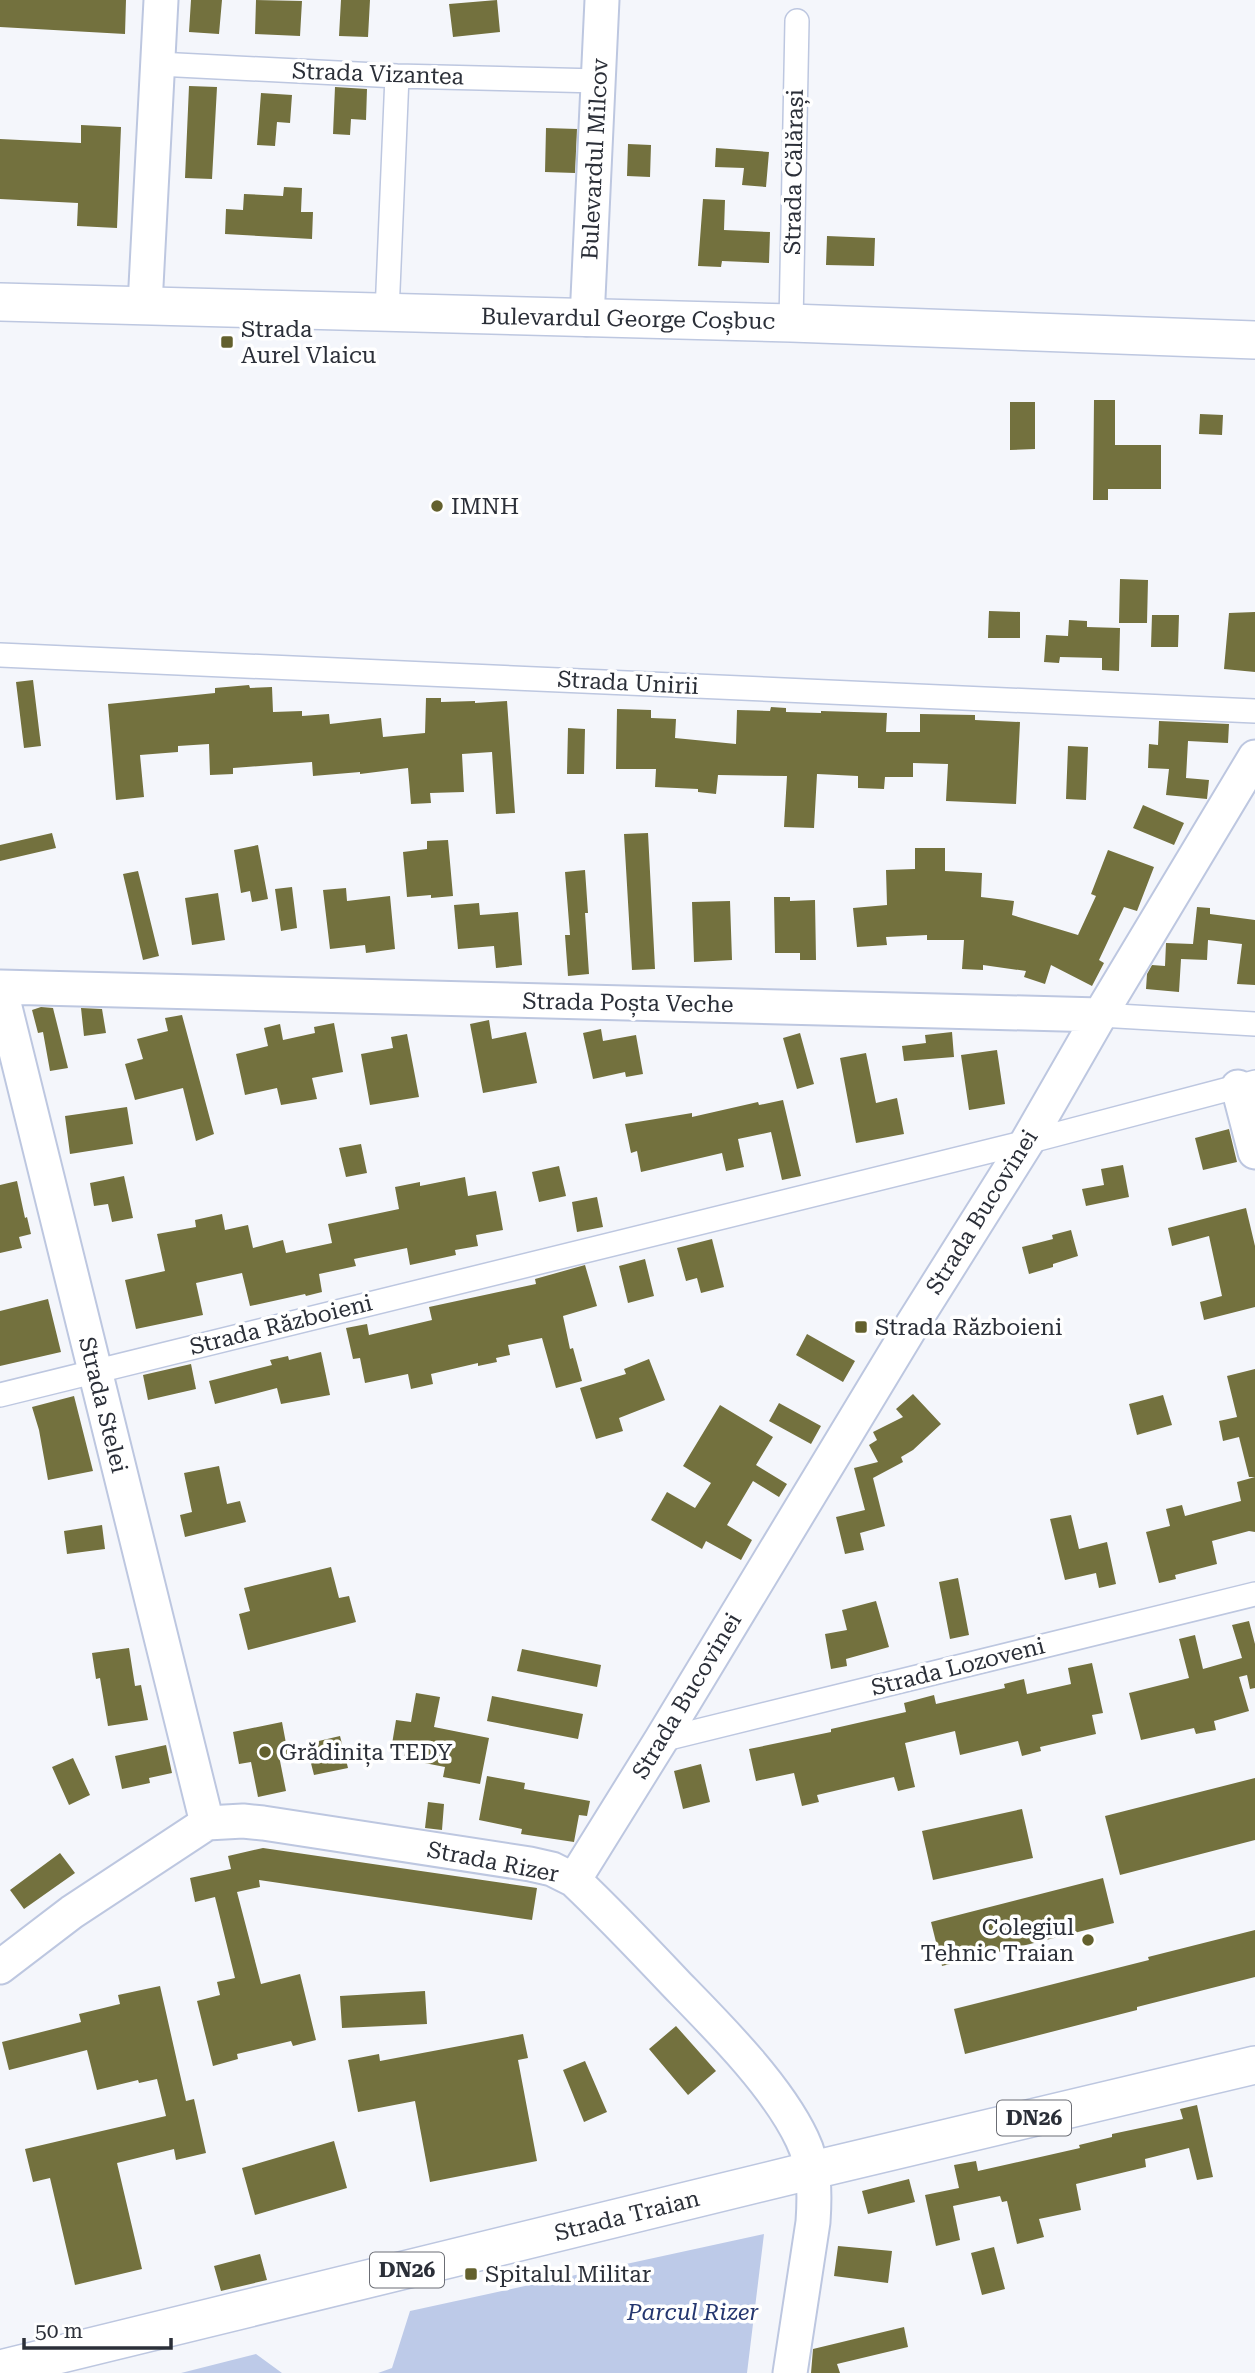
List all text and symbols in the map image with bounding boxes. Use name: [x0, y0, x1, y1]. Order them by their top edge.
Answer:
street label: Bulevardul Milcov: [576, 57, 614, 260]
street label: Strada Vizantea: [292, 58, 465, 91]
street label: Strada Călărași: [779, 89, 810, 255]
street label: Bulevardul George Coșbuc: [480, 303, 776, 336]
place label: Strada Aurel Vlaicu: [241, 316, 376, 369]
marker: Strada Aurel Vlaicu: [219, 334, 235, 350]
place label: IMNH: [451, 493, 519, 520]
marker: IMNH: [429, 498, 445, 514]
street label: Strada Unirii: [557, 666, 699, 700]
street label: Strada Poșta Veche: [522, 988, 734, 1019]
street label: Strada Bucovinei: [921, 1125, 1043, 1299]
street label: Strada Războieni: [187, 1289, 375, 1361]
place label: Strada Războieni: [875, 1314, 1062, 1341]
marker: Strada Războieni: [853, 1319, 869, 1335]
street label: Strada Stelei: [73, 1334, 133, 1476]
street label: Strada Bucovinei: [627, 1608, 747, 1784]
street label: Strada Lozoveni: [868, 1632, 1048, 1702]
place label: Grădinița TEDY: [279, 1739, 453, 1767]
marker: Grădinița TEDY: [257, 1744, 273, 1760]
street label: Strada Rizer: [425, 1836, 561, 1888]
place label: Colegiul Tehnic Traian: [921, 1914, 1074, 1967]
marker: Colegiul Tehnic Traian: [1080, 1932, 1096, 1948]
road number: DN26: [997, 2100, 1071, 2136]
street label: Strada Traian: [552, 2185, 703, 2247]
road number: DN26: [370, 2252, 444, 2288]
place label: Spitalul Militar: [485, 2261, 651, 2288]
marker: Spitalul Militar: [463, 2266, 479, 2282]
park label: Parcul Rizer: [626, 2299, 759, 2326]
scale bar: [24, 2306, 172, 2350]
text: 50 m: [35, 2319, 83, 2343]

